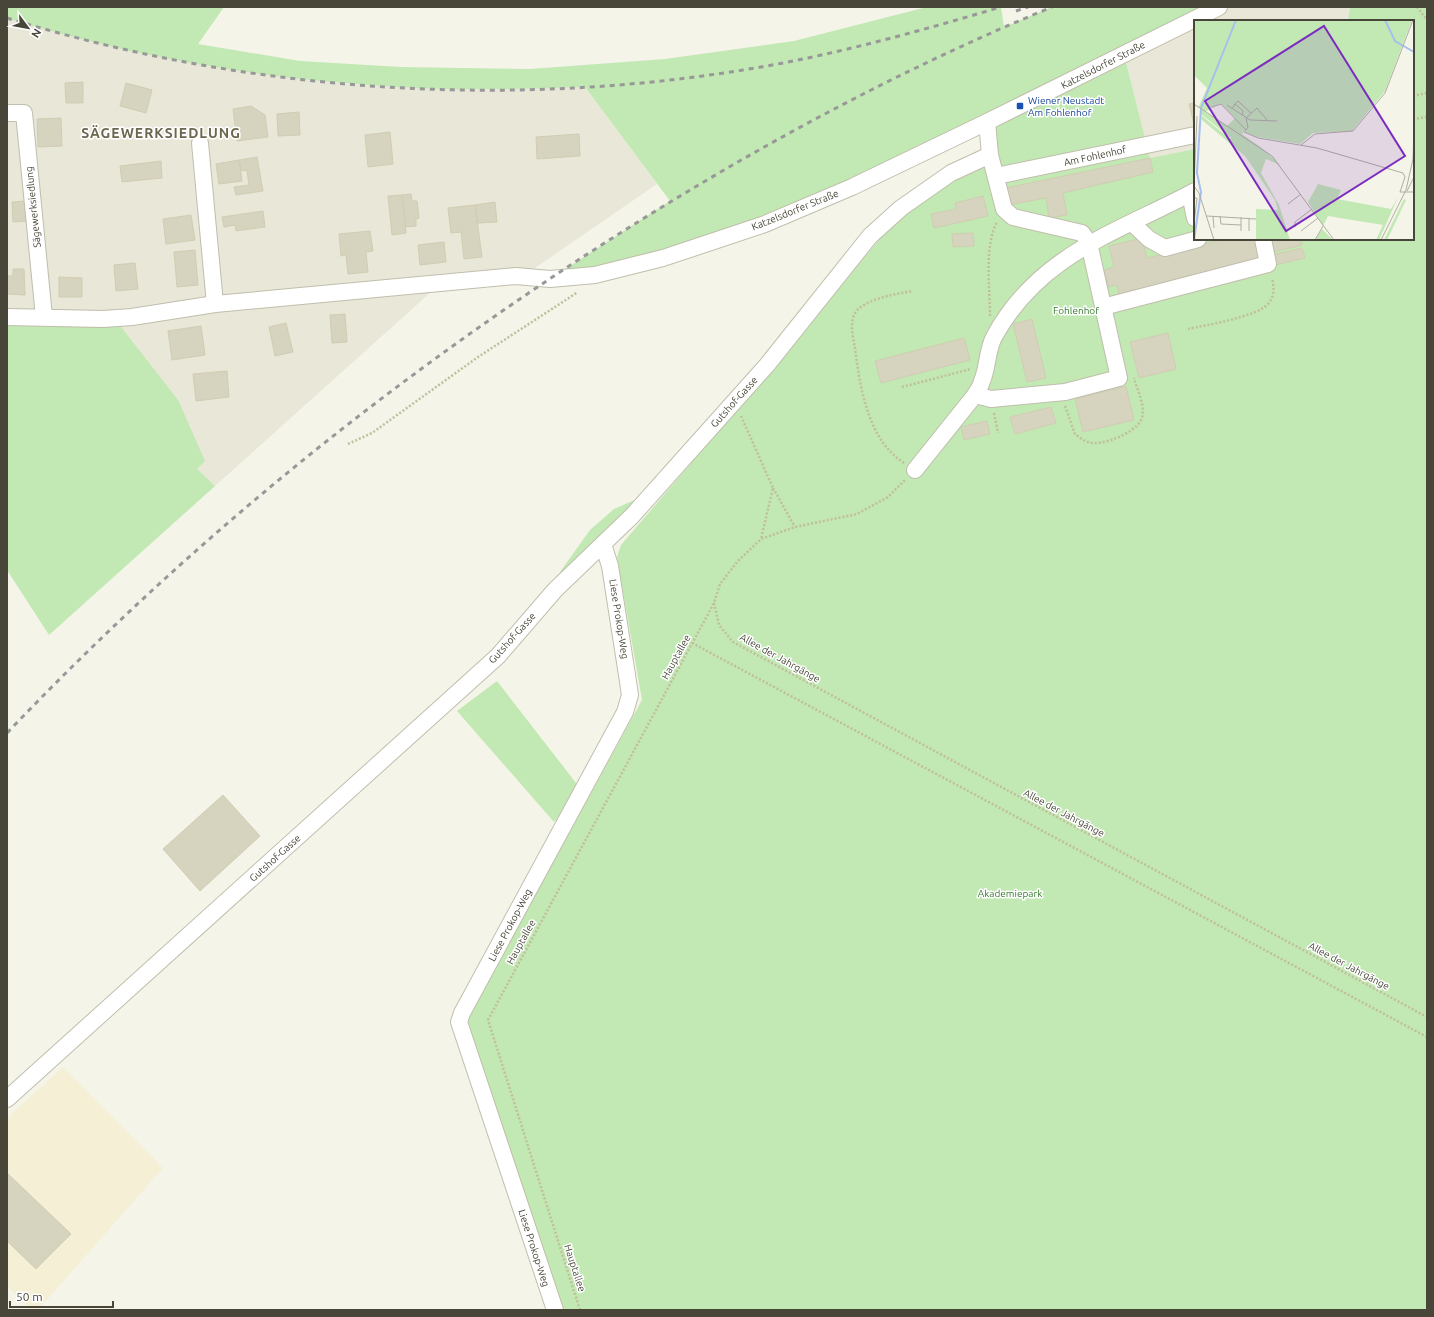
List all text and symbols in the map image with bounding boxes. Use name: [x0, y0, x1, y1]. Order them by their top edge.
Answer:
north arrow: [8, 8, 48, 48]
inset map: [1194, 20, 1414, 240]
text: N: [29, 27, 44, 40]
street label: Katzelsdorfer Straße: [1059, 39, 1147, 91]
place label: Wiener Neustadt Am Fohlenhof: [1028, 95, 1104, 118]
marker: Wiener Neustadt Am Fohlenhof: [1015, 101, 1025, 111]
district label: SÄGEWERKSIEDLUNG: [81, 124, 241, 141]
street label: Am Fohlenhof: [1063, 144, 1127, 168]
street label: Sägewerksiedlung: [23, 166, 43, 248]
street label: Katzelsdorfer Straße: [750, 188, 840, 232]
park label: Fohlenhof: [1053, 305, 1099, 316]
street label: Gutshof-Gasse: [708, 374, 760, 430]
street label: Liese Prokop-Weg: [607, 578, 631, 660]
street label: Gutshof-Gasse: [486, 610, 538, 666]
street label: Allee der Jahrgänge: [738, 631, 822, 685]
street label: Hauptallee: [659, 633, 693, 681]
street label: Allee der Jahrgänge: [1022, 787, 1106, 839]
street label: Gutshof-Gasse: [247, 832, 303, 884]
street label: Liese Prokop-Weg: [486, 887, 534, 963]
park label: Akademiepark: [978, 888, 1042, 899]
street label: Hauptallee: [504, 918, 538, 966]
street label: Allee der Jahrgänge: [1307, 940, 1391, 992]
street label: Liese Prokop-Weg: [516, 1208, 552, 1288]
street label: Hauptallee: [562, 1243, 588, 1293]
scale bar: [10, 1283, 113, 1309]
text: 50 m: [16, 1290, 43, 1303]

